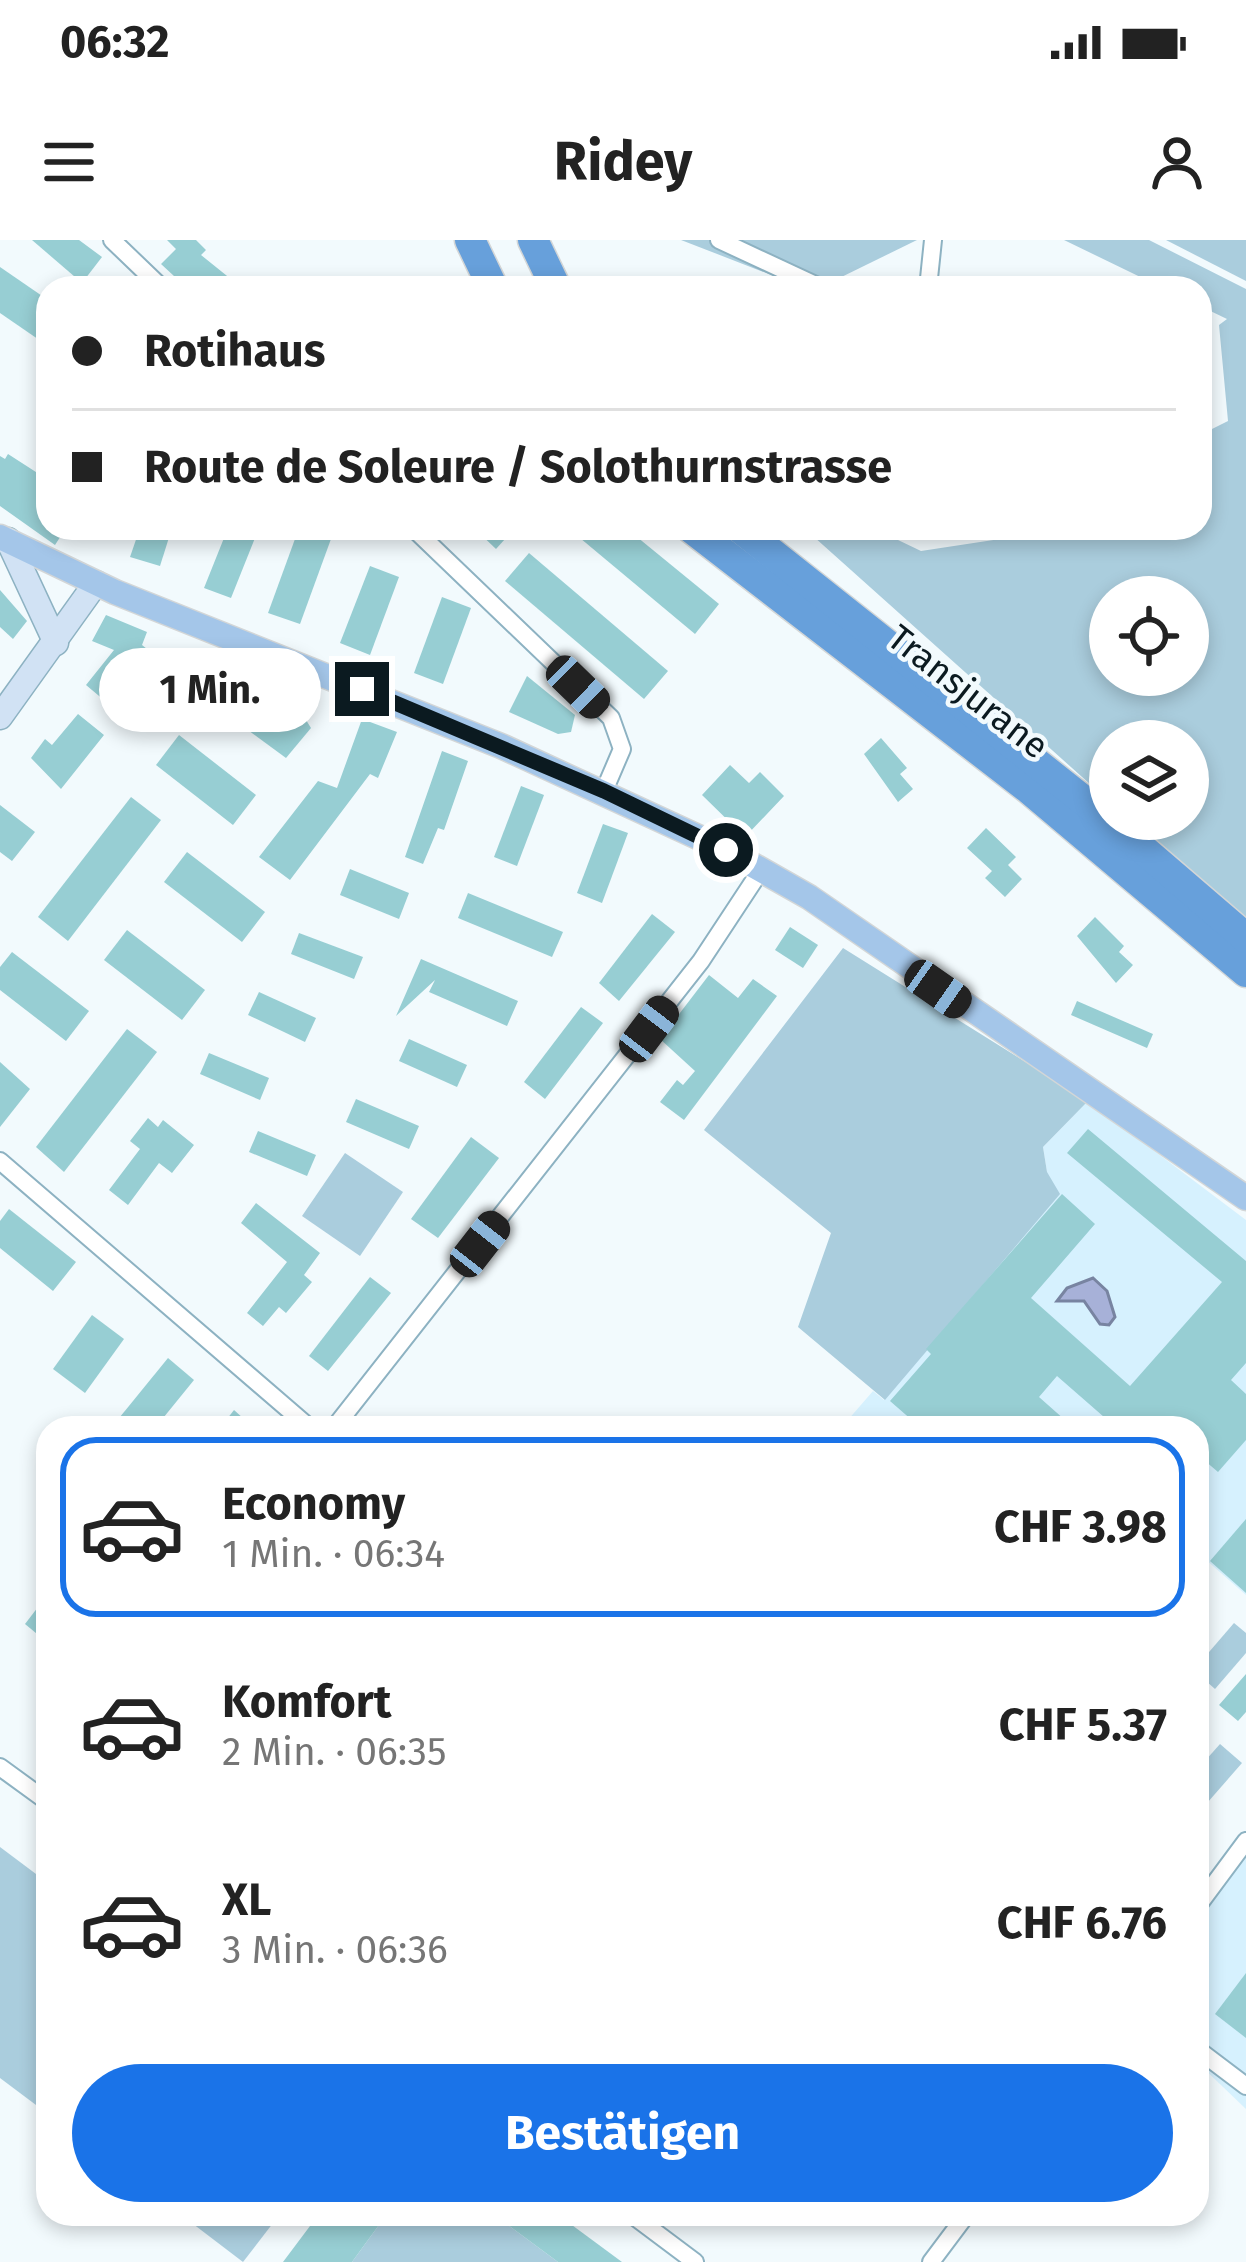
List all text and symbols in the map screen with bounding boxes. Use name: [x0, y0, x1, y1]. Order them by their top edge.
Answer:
text: 06:32: [60, 15, 169, 69]
icon: menu: [36, 129, 102, 195]
icon: person: [1144, 129, 1210, 195]
text: Ridey: [554, 130, 692, 194]
text: Rotihaus: [144, 324, 326, 378]
text: Route de Soleure / Solothurnstrasse: [144, 440, 892, 494]
map controls: [1089, 576, 1209, 840]
button: locate: [1089, 576, 1209, 696]
street label: Transjurane: [879, 616, 1057, 768]
callout: 1 Min.: [98, 647, 320, 731]
car: [540, 649, 616, 725]
route end: [335, 662, 389, 716]
text: 1 Min.: [160, 667, 260, 713]
button: layers: [1089, 720, 1209, 840]
route start: [699, 823, 753, 877]
car: [898, 954, 978, 1024]
car: [613, 989, 685, 1069]
car: [444, 1205, 516, 1283]
icon: car: [78, 1473, 186, 1581]
text: Economy: [222, 1477, 405, 1531]
text: CHF 3.98: [994, 1500, 1167, 1554]
text: 1 Min. · 06:34: [222, 1531, 445, 1577]
icon: car: [78, 1671, 186, 1779]
text: Komfort: [222, 1675, 391, 1729]
text: CHF 5.37: [999, 1698, 1167, 1752]
text: 2 Min. · 06:35: [222, 1729, 446, 1775]
icon: car: [78, 1869, 186, 1977]
text: XL: [222, 1873, 271, 1927]
text: CHF 6.76: [997, 1896, 1167, 1950]
text: 3 Min. · 06:36: [222, 1927, 448, 1973]
button: Bestätigen: [72, 2064, 1173, 2202]

